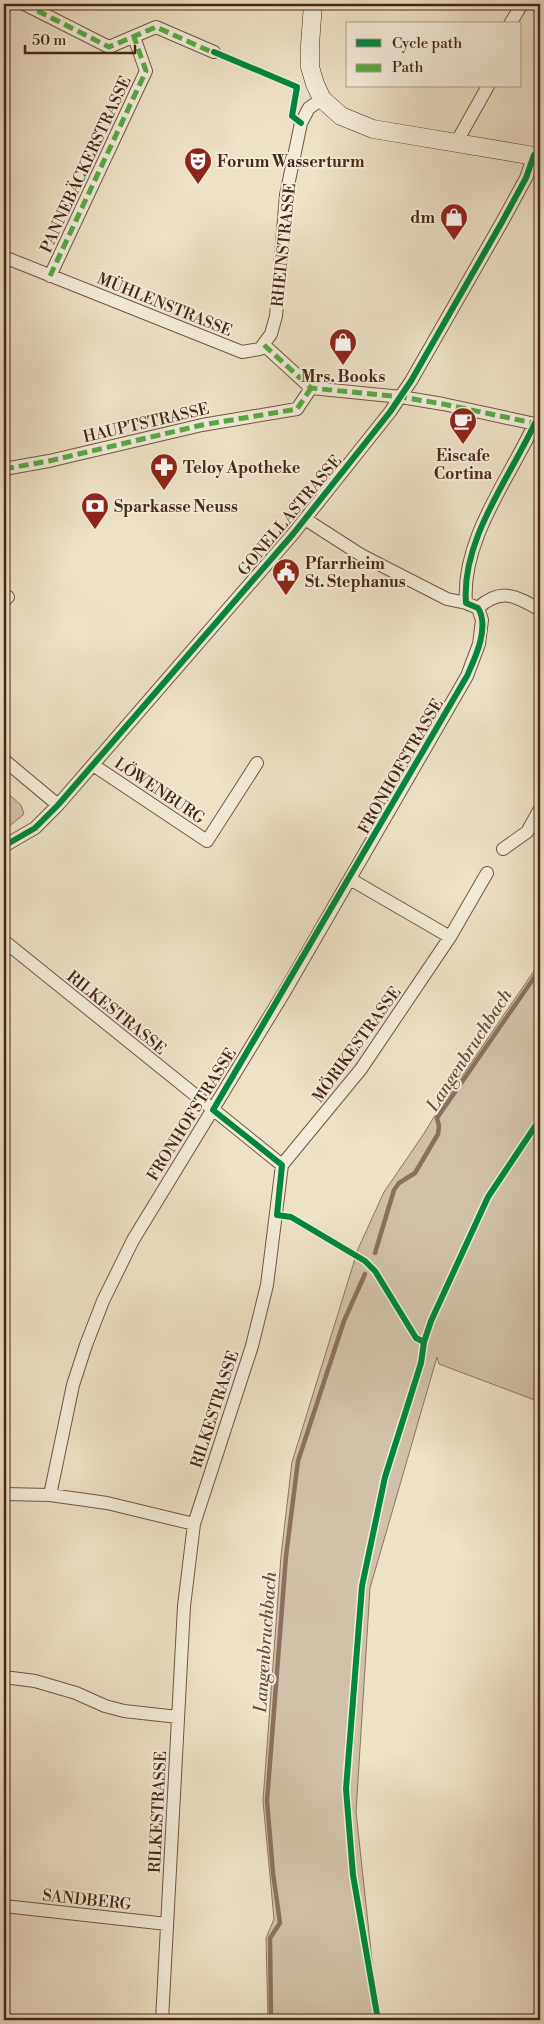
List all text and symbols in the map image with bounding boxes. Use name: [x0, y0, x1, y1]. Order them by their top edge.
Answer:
scale bar: [25, 22, 135, 54]
legend: [346, 22, 522, 88]
text: 50 m: [32, 31, 66, 50]
text: Cycle path: [392, 34, 462, 53]
text: Path: [392, 58, 424, 77]
street label: PANNEBÄCKERSTRASSE: [35, 72, 136, 256]
theatre icon: Forum Wasserturm: [183, 146, 213, 185]
place label: Forum Wasserturm: [217, 152, 365, 172]
street label: RHEINSTRASSE: [268, 182, 300, 308]
shop icon: dm: [439, 202, 469, 241]
place label: dm: [410, 208, 435, 228]
street label: MÜHLENSTRASSE: [94, 267, 236, 341]
shop icon: Mrs. Books: [328, 327, 358, 366]
place label: Mrs. Books: [301, 367, 385, 387]
street label: HAUPTSTRASSE: [81, 399, 211, 447]
cafe icon: Eiscafe Cortina: [448, 406, 478, 445]
place label: Eiscafe Cortina: [434, 446, 493, 484]
street label: GONELLASTRASSE: [233, 451, 346, 580]
pharmacy icon: Teloy Apotheke: [149, 452, 179, 491]
place label: Teloy Apotheke: [183, 458, 301, 478]
bank icon: Sparkasse Neuss: [80, 491, 110, 530]
place label: Sparkasse Neuss: [114, 497, 238, 517]
place label: Pfarrheim St. Stephanus: [305, 554, 406, 592]
public building icon: Pfarrheim St. Stephanus: [271, 557, 301, 596]
street label: FRONHOFSTRASSE: [354, 695, 448, 838]
street label: LÖWENBURG: [110, 752, 210, 829]
street label: RILKESTRASSE: [63, 967, 170, 1059]
street label: MÖRIKESTRASSE: [306, 982, 406, 1106]
water label: Langenbruchbach: [421, 984, 518, 1117]
street label: FRONHOFSTRASSE: [143, 1044, 241, 1185]
street label: RILKESTRASSE: [187, 1348, 243, 1470]
water label: Langenbruchbach: [249, 1570, 282, 1714]
street label: RILKESTRASSE: [145, 1751, 171, 1874]
street label: SANDBERG: [41, 1885, 133, 1915]

